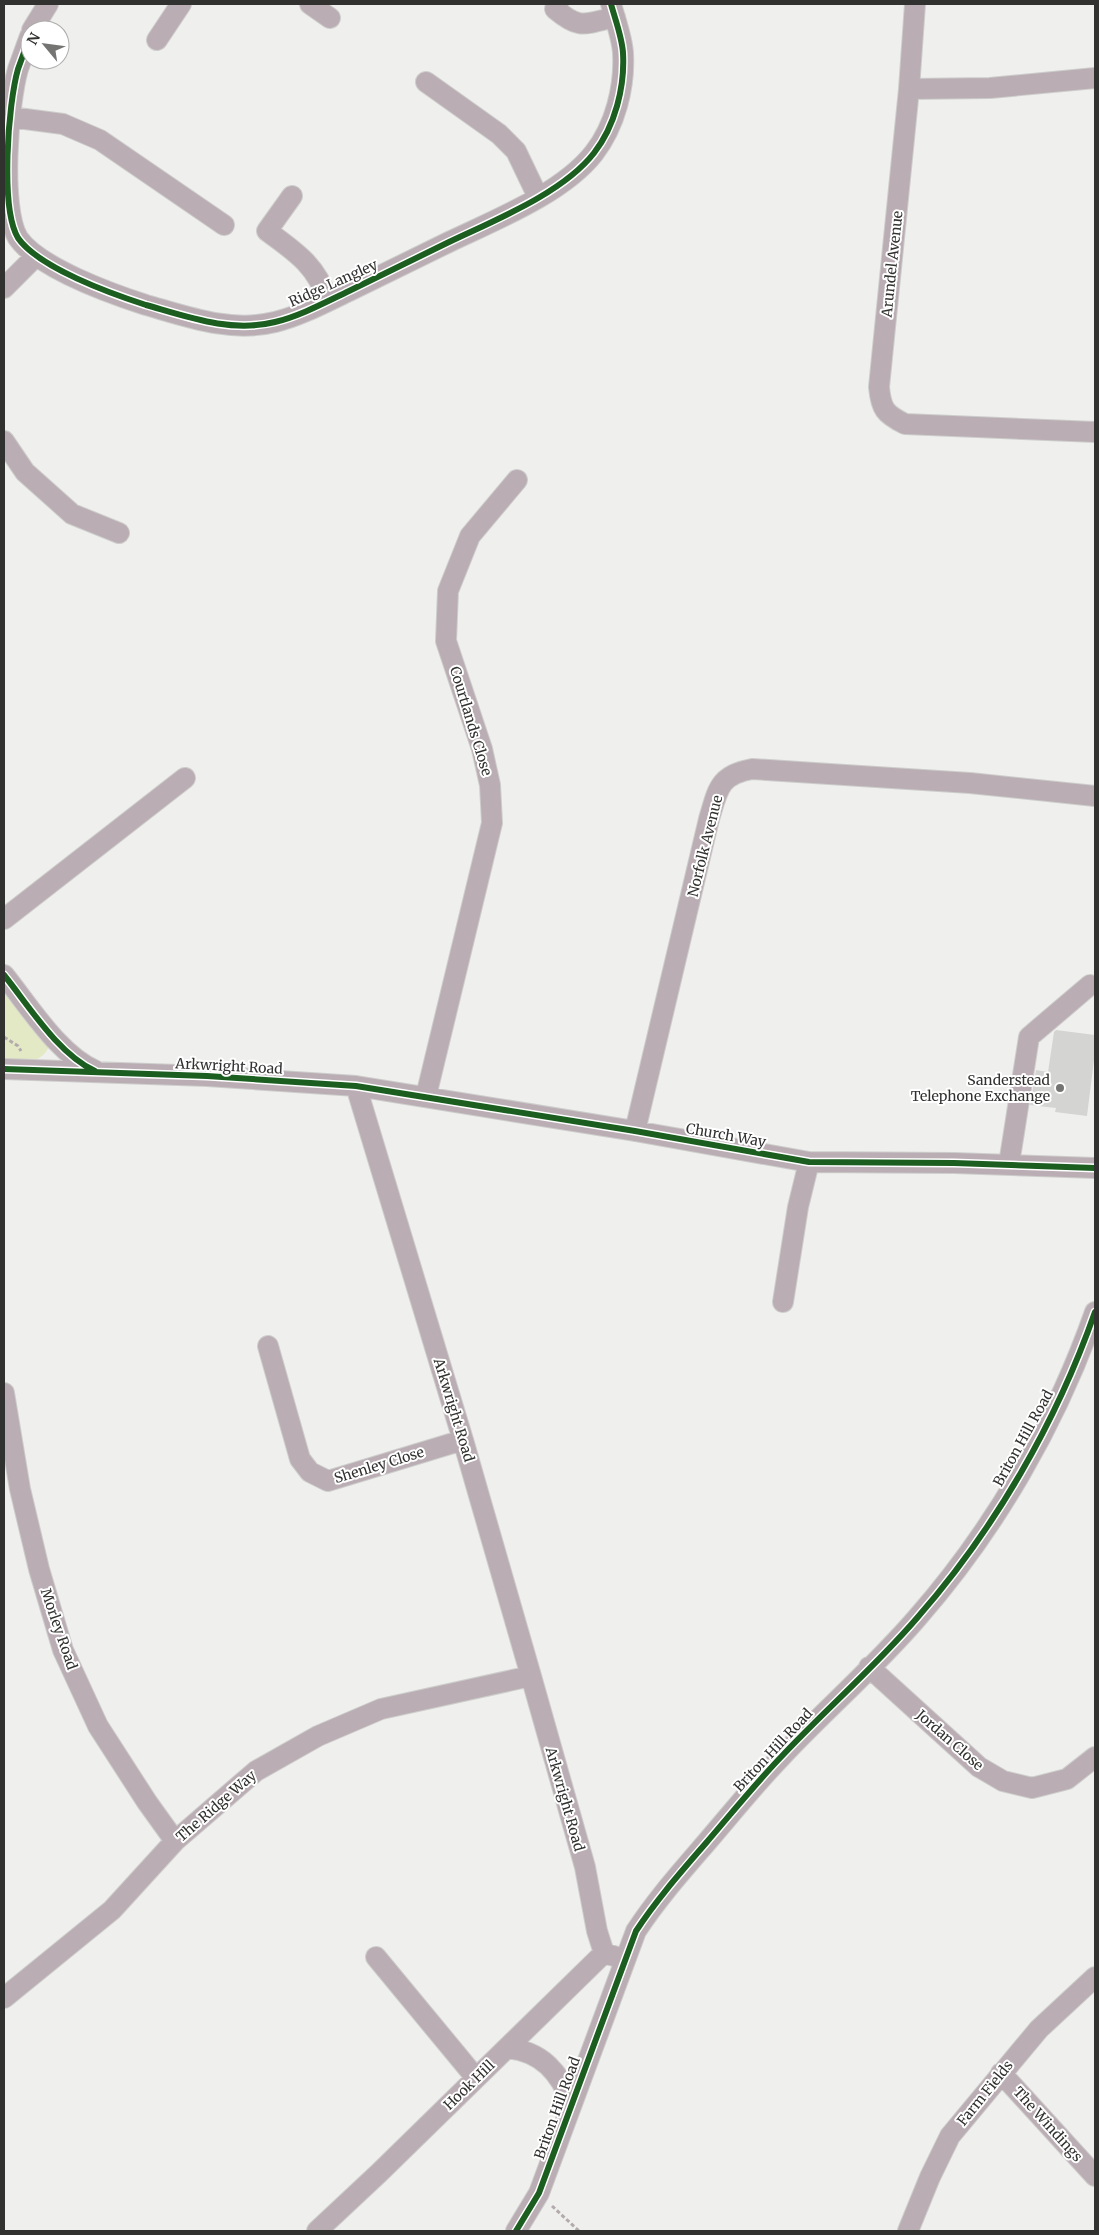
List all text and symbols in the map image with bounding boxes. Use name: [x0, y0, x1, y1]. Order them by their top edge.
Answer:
north arrow: [20, 20, 70, 70]
text: N: [23, 29, 44, 48]
street label: Arundel Avenue: [877, 210, 907, 319]
street label: Ridge Langley: [286, 255, 381, 311]
street label: Courtlands Close: [446, 664, 496, 778]
street label: Norfolk Avenue: [684, 793, 726, 899]
street label: Arkwright Road: [174, 1054, 284, 1078]
place label: Sanderstead Telephone Exchange: [911, 1071, 1051, 1105]
marker: Sanderstead Telephone Exchange: [1054, 1082, 1066, 1094]
street label: Church Way: [685, 1119, 768, 1151]
street label: Arkwright Road: [429, 1355, 478, 1465]
street label: Briton Hill Road: [989, 1386, 1057, 1489]
street label: Shenley Close: [332, 1443, 426, 1487]
street label: Morley Road: [37, 1586, 82, 1673]
street label: Briton Hill Road: [730, 1704, 817, 1795]
street label: Jordan Close: [912, 1705, 987, 1774]
street label: Arkwright Road: [541, 1744, 589, 1854]
street label: The Ridge Way: [172, 1766, 260, 1846]
street label: Briton Hill Road: [530, 2054, 584, 2162]
street label: Hook Hill: [440, 2056, 499, 2114]
street label: Farm Fields: [953, 2057, 1017, 2129]
street label: The Windings: [1010, 2083, 1086, 2165]

